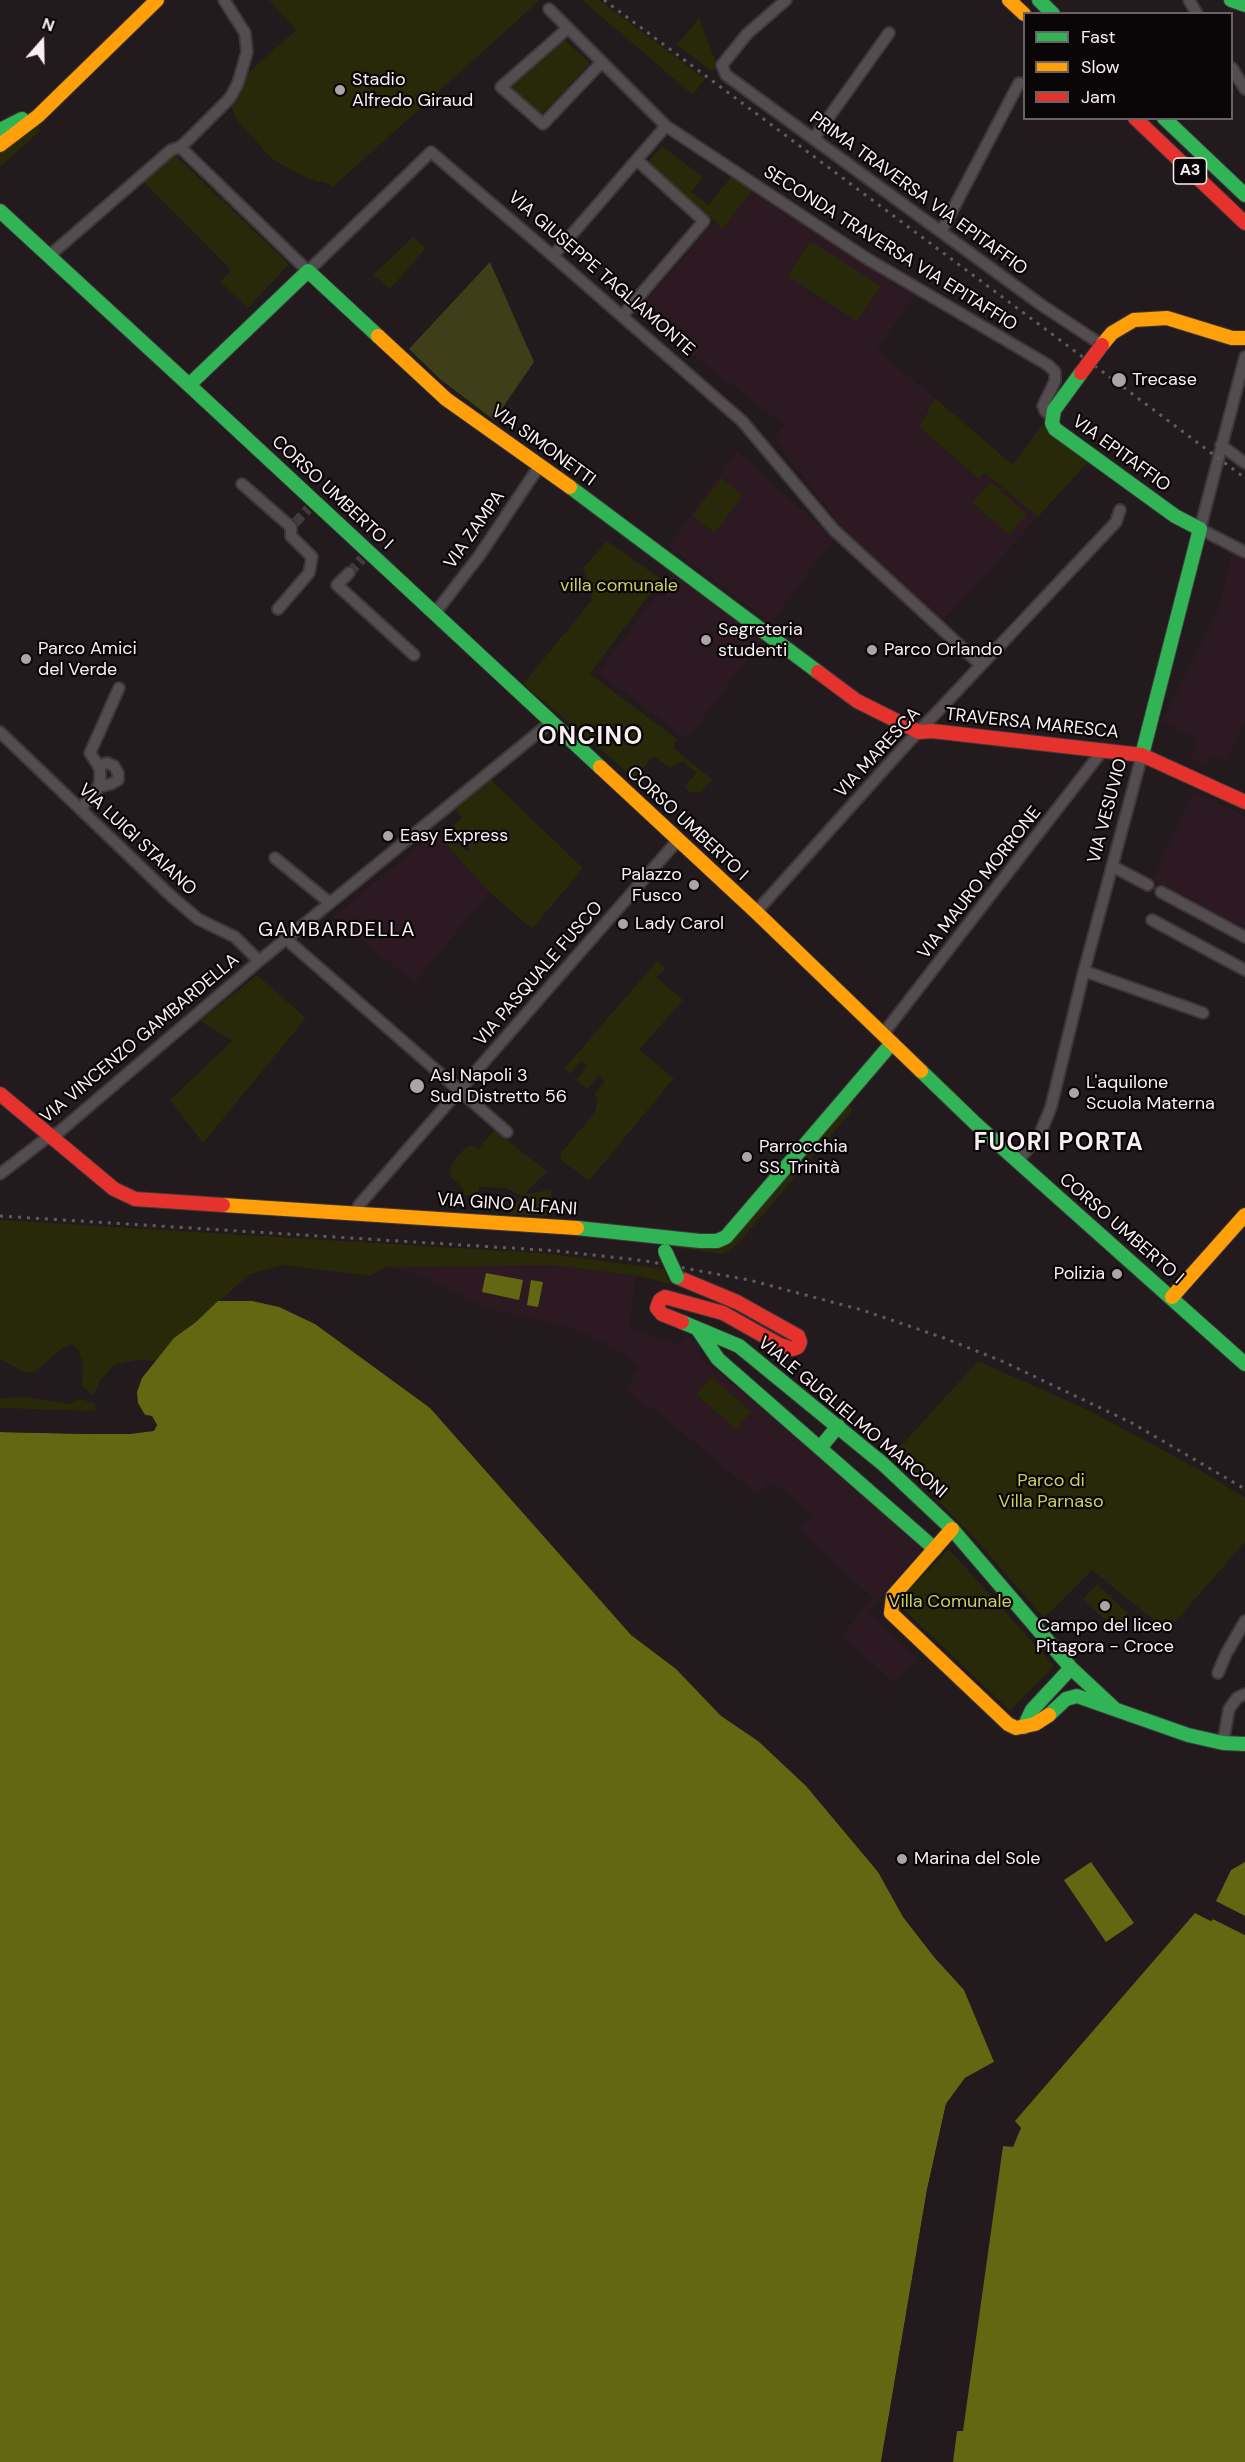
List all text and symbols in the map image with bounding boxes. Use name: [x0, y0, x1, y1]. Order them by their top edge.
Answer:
north arrow: [12, 12, 72, 72]
legend: [1023, 12, 1233, 120]
text: N: [39, 13, 57, 36]
text: Fast: [1081, 25, 1116, 49]
text: Slow: [1081, 55, 1120, 79]
place label: Stadio Alfredo Giraud: [352, 69, 473, 112]
marker: Stadio Alfredo Giraud: [333, 83, 347, 97]
text: Jam: [1081, 85, 1116, 109]
street label: PRIMA TRAVERSA VIA EPITAFFIO: [805, 108, 1031, 280]
road number: A3: [1174, 158, 1206, 184]
street label: SECONDA TRAVERSA VIA EPITAFFIO: [759, 162, 1021, 336]
street label: VIA GIUSEPPE TAGLIAMONTE: [503, 187, 699, 361]
place label: Trecase: [1132, 369, 1197, 391]
marker: Trecase: [1110, 371, 1128, 389]
street label: VIA SIMONETTI: [487, 401, 599, 491]
street label: VIA EPITAFFIO: [1068, 411, 1174, 497]
street label: CORSO UMBERTO I: [267, 431, 397, 555]
street label: VIA ZAMPA: [440, 487, 510, 573]
park label: villa comunale: [560, 575, 678, 597]
place label: Segreteria studenti: [718, 619, 803, 662]
marker: Segreteria studenti: [699, 633, 713, 647]
place label: Parco Amici del Verde: [38, 638, 137, 680]
place label: Parco Orlando: [884, 639, 1003, 661]
marker: Parco Orlando: [865, 643, 879, 657]
marker: Parco Amici del Verde: [19, 652, 33, 666]
street label: VIA MARESCA: [831, 703, 925, 803]
street label: TRAVERSA MARESCA: [944, 704, 1120, 744]
district label: ONCINO: [538, 724, 644, 752]
street label: VIA VESUVIO: [1084, 756, 1132, 866]
street label: CORSO UMBERTO I: [622, 762, 752, 886]
street label: VIA LUIGI STAIANO: [73, 780, 201, 900]
street label: VIA MAURO MORRONE: [914, 802, 1046, 964]
place label: Easy Express: [400, 825, 508, 847]
marker: Easy Express: [381, 829, 395, 843]
place label: Palazzo Fusco: [621, 864, 682, 906]
marker: Palazzo Fusco: [687, 878, 701, 892]
street label: VIA PASQUALE FUSCO: [470, 897, 608, 1051]
place label: Lady Carol: [635, 913, 724, 935]
marker: Lady Carol: [616, 917, 630, 931]
district label: GAMBARDELLA: [258, 919, 416, 943]
street label: VIA VINCENZO GAMBARDELLA: [36, 949, 244, 1129]
place label: Asl Napoli 3 Sud Distretto 56: [430, 1065, 567, 1108]
place label: L'aquilone Scuola Materna: [1086, 1072, 1215, 1114]
marker: Asl Napoli 3 Sud Distretto 56: [408, 1077, 426, 1095]
marker: L'aquilone Scuola Materna: [1067, 1086, 1081, 1100]
district label: FUORI PORTA: [974, 1130, 1144, 1158]
place label: Parrocchia SS. Trinità: [759, 1136, 848, 1178]
marker: Parrocchia SS. Trinità: [740, 1150, 754, 1164]
street label: CORSO UMBERTO I: [1054, 1169, 1188, 1289]
street label: VIA GINO ALFANI: [436, 1189, 578, 1221]
place label: Polizia: [1054, 1263, 1105, 1285]
marker: Polizia: [1110, 1267, 1124, 1281]
street label: VIALE GUGLIELMO MARCONI: [753, 1333, 951, 1503]
park label: Parco di Villa Parnaso: [998, 1470, 1104, 1512]
park label: Villa Comunale: [888, 1591, 1012, 1613]
marker: Campo del liceo Pitagora - Croce: [1098, 1599, 1112, 1613]
place label: Campo del liceo Pitagora - Croce: [1036, 1615, 1174, 1658]
place label: Marina del Sole: [914, 1848, 1040, 1870]
marker: Marina del Sole: [895, 1852, 909, 1866]

